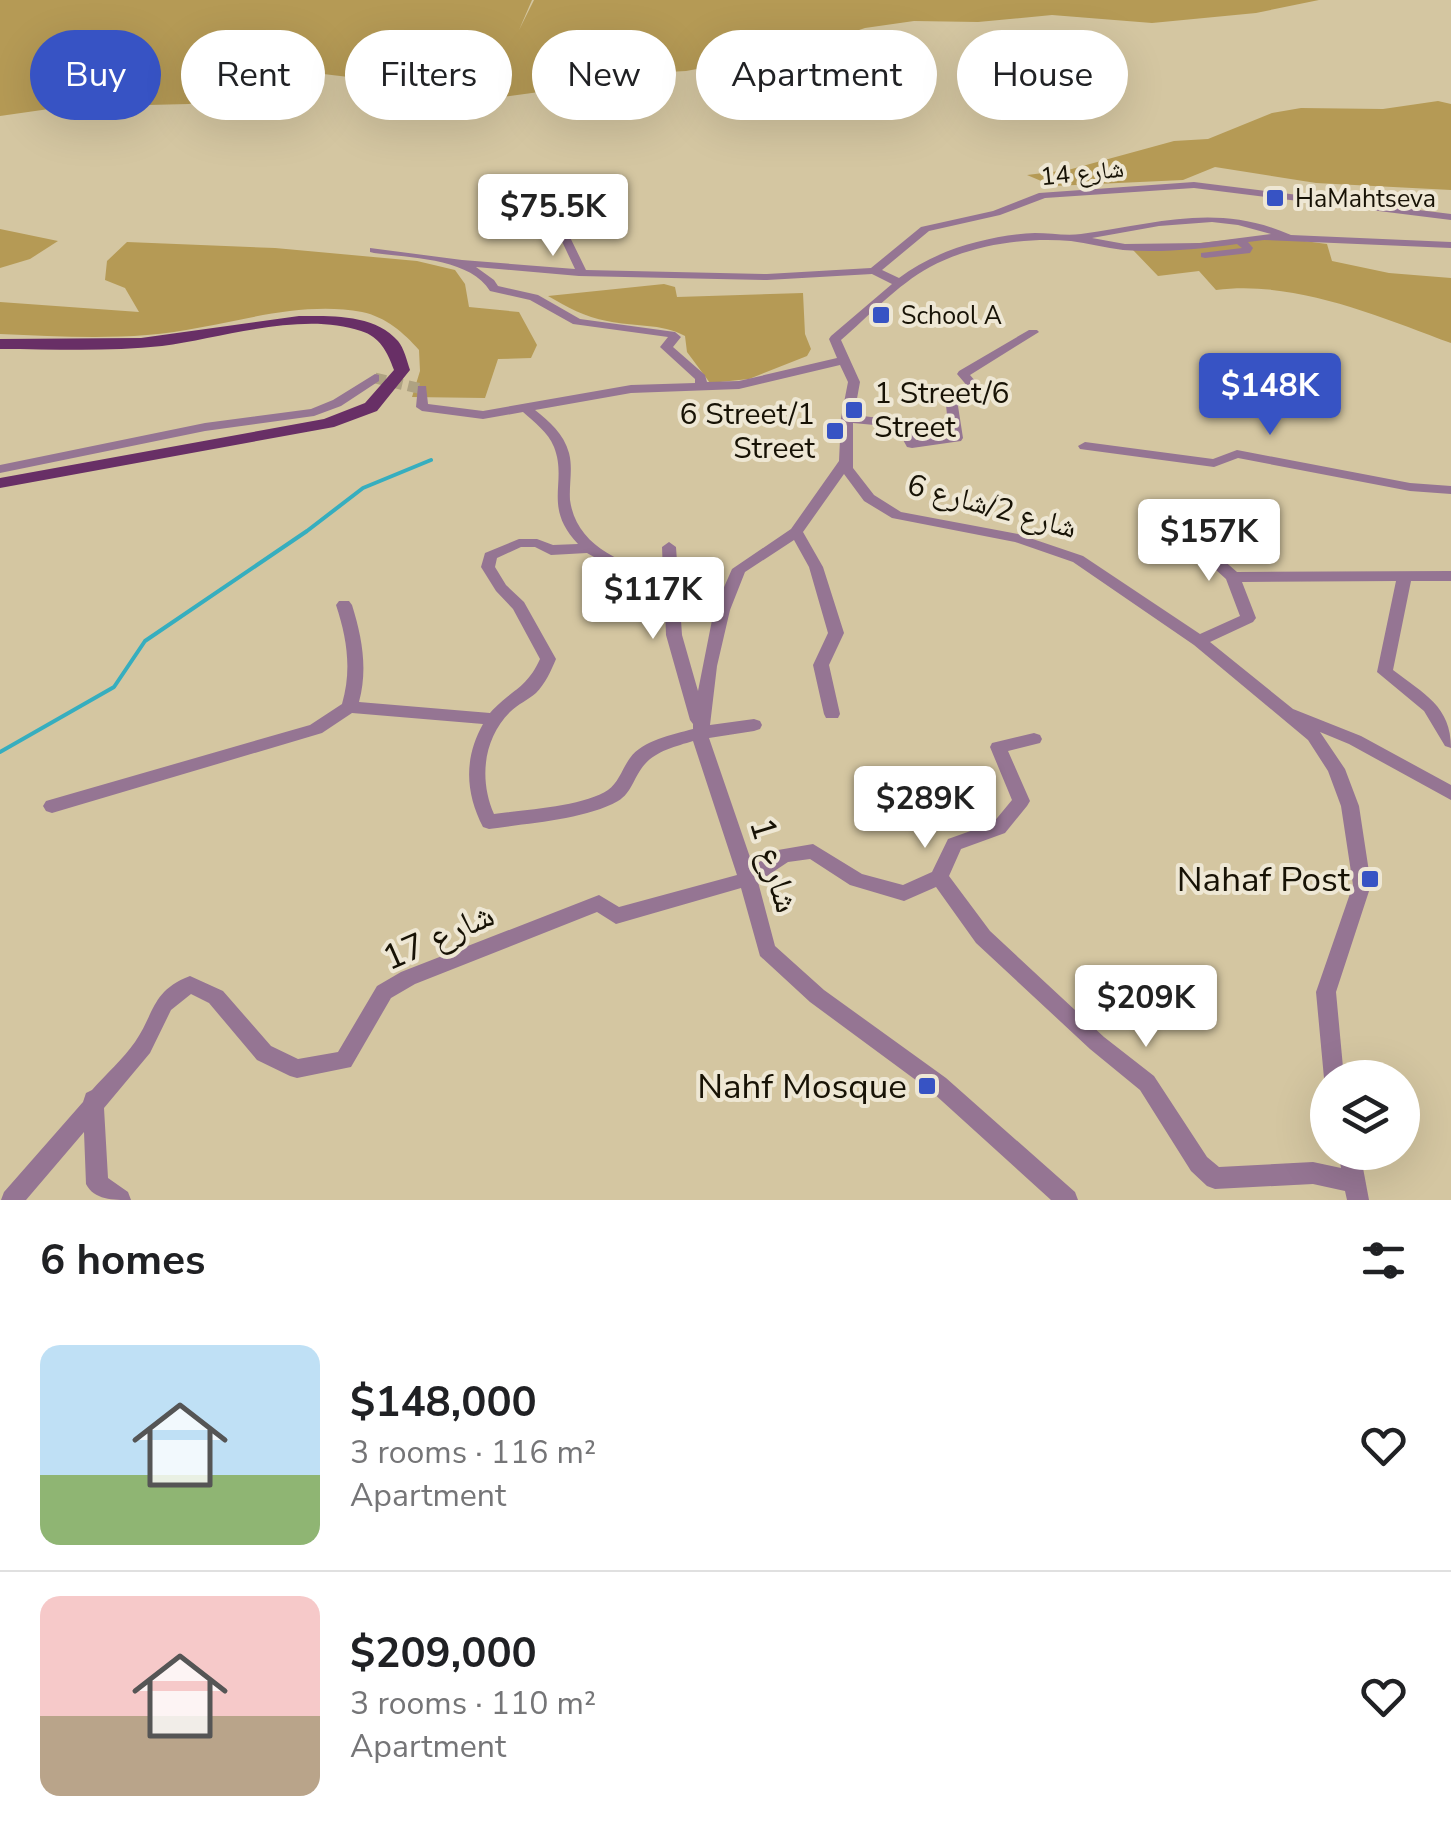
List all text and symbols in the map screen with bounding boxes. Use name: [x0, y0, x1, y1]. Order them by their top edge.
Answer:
chip: Buy: [30, 30, 161, 120]
chip: Rent: [181, 30, 325, 120]
chip: Filters: [345, 30, 512, 120]
chip: New: [532, 30, 676, 120]
chip: Apartment: [696, 30, 937, 120]
chip: House: [957, 30, 1128, 120]
street label: شارع 14: [1039, 152, 1126, 194]
pin: $75.5K: [472, 174, 634, 259]
place label: HaMahtseva: [1295, 182, 1436, 216]
text: $75.5K: [500, 185, 606, 228]
marker: HaMahtseva: [1264, 187, 1286, 209]
place label: School A: [901, 299, 1002, 333]
marker: School A: [870, 304, 892, 326]
pin: $148K: [1200, 353, 1340, 438]
text: $148K: [1221, 364, 1319, 407]
place label: 1 Street/6 Street: [874, 373, 1010, 448]
place label: 6 Street/1 Street: [679, 394, 815, 469]
marker: 1 Street/6 Street: [843, 399, 865, 421]
marker: 6 Street/1 Street: [824, 420, 846, 442]
street label: شارع 2/شارع 6: [903, 464, 1081, 549]
pin: $157K: [1139, 499, 1279, 584]
text: $157K: [1160, 510, 1258, 553]
pin: $117K: [583, 557, 723, 642]
text: $117K: [604, 568, 702, 611]
pin: $289K: [855, 766, 995, 851]
text: $289K: [876, 777, 974, 820]
street label: شارع 1: [738, 812, 811, 918]
place label: Nahaf Post: [1177, 856, 1351, 903]
marker: Nahaf Post: [1359, 868, 1381, 890]
street label: شارع 17: [375, 891, 501, 982]
pin: $209K: [1076, 965, 1216, 1050]
text: $209K: [1097, 976, 1195, 1019]
map controls: [1310, 1060, 1420, 1170]
button: layers: [1310, 1060, 1420, 1170]
place label: Nahf Mosque: [697, 1063, 907, 1110]
marker: Nahf Mosque: [916, 1075, 938, 1097]
text: 6 homes: [40, 1232, 205, 1289]
icon: filters: [1356, 1233, 1411, 1288]
text: $148,000: [350, 1374, 537, 1431]
icon: home: [120, 1385, 240, 1505]
icon: heart: [1356, 1418, 1411, 1473]
text: 3 rooms · 116 m²: [350, 1431, 596, 1474]
text: Apartment: [350, 1474, 506, 1517]
text: $209,000: [350, 1625, 537, 1682]
icon: home: [120, 1636, 240, 1756]
icon: heart: [1356, 1669, 1411, 1724]
text: 3 rooms · 110 m²: [350, 1682, 596, 1725]
text: Apartment: [350, 1725, 506, 1768]

